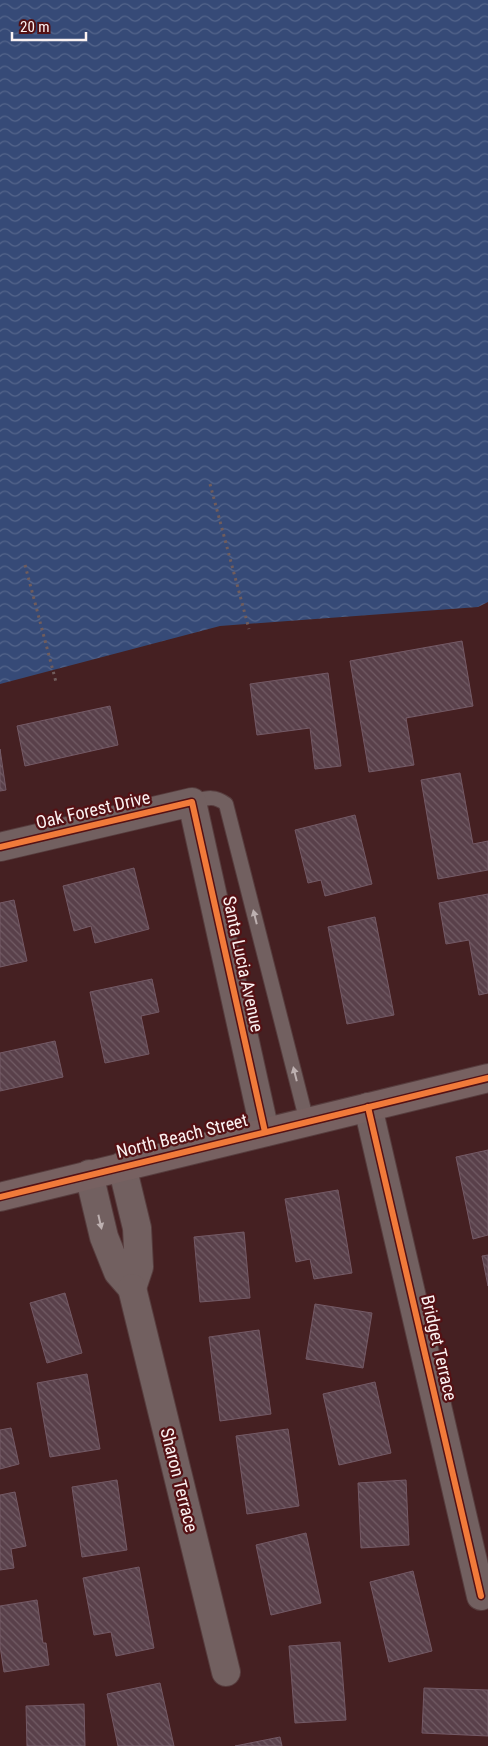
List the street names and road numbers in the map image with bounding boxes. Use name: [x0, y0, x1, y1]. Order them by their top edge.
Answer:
street label: Oak Forest Drive: [34, 786, 152, 833]
street label: Santa Lucia Avenue: [219, 894, 268, 1034]
street label: North Beach Street: [114, 1109, 250, 1162]
street label: Bridget Terrace: [417, 1293, 462, 1403]
street label: Sharon Terrace: [156, 1426, 203, 1534]

